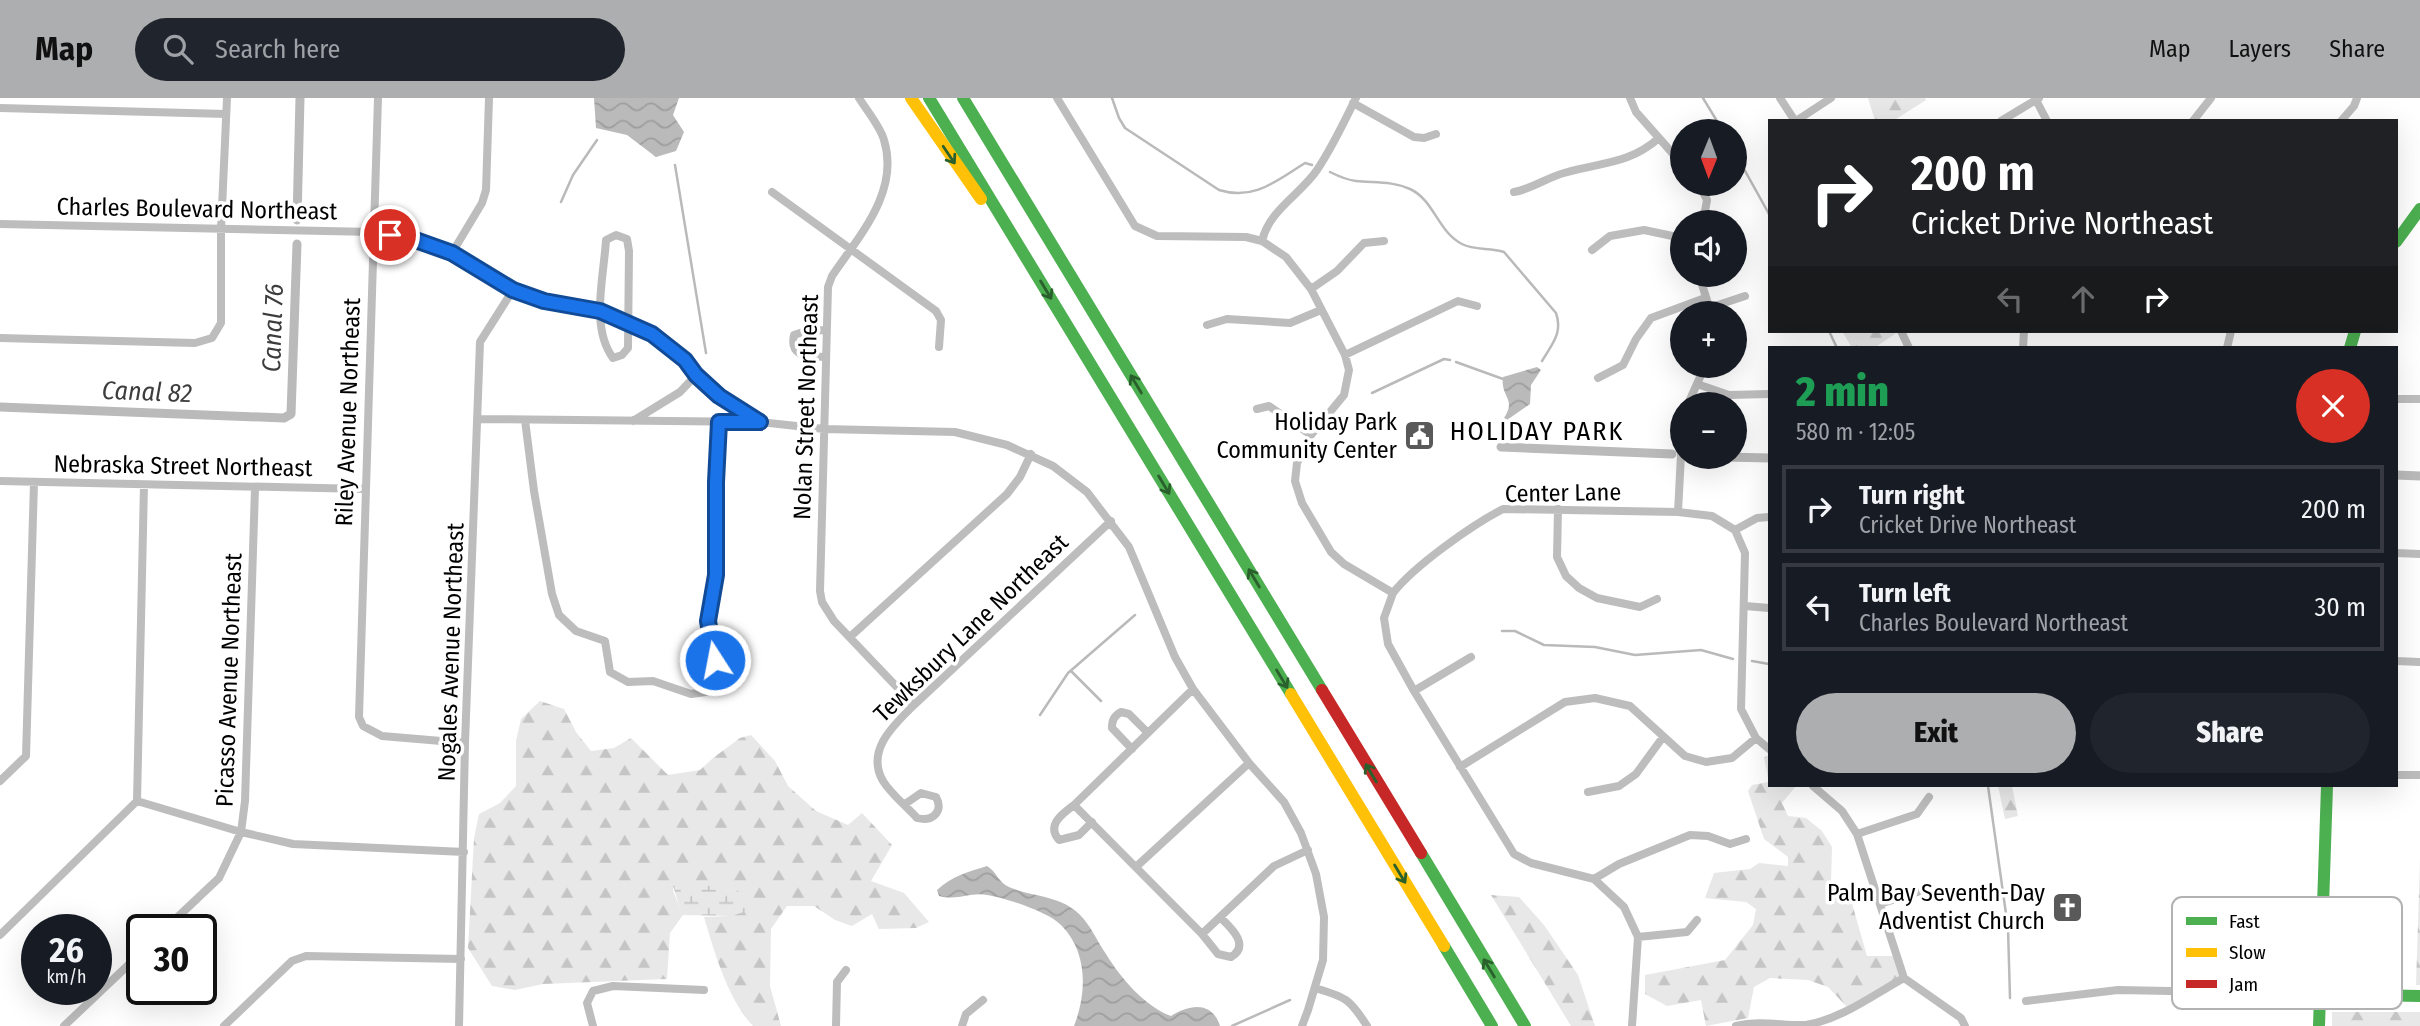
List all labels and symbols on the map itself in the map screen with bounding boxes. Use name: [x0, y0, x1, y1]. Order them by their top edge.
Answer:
north arrow: [1670, 119, 1746, 196]
one-way arrow: [942, 145, 956, 164]
street label: Charles Boulevard Northeast: [56, 193, 338, 225]
pin: [360, 205, 420, 265]
one-way arrow: [1039, 280, 1053, 300]
water label: Canal 76: [256, 283, 290, 373]
street label: Nolan Street Northeast: [788, 294, 824, 520]
street label: Riley Avenue Northeast: [330, 297, 366, 527]
one-way arrow: [1128, 374, 1142, 394]
water label: Canal 82: [101, 375, 193, 409]
place label: Holiday Park Community Center: [1216, 408, 1398, 464]
district label: HOLIDAY PARK: [1450, 416, 1624, 447]
public building icon: Holiday Park Community Center: [1403, 419, 1437, 453]
street label: Nebraska Street Northeast: [53, 450, 313, 482]
one-way arrow: [1157, 474, 1171, 494]
street label: Center Lane: [1505, 478, 1621, 508]
street label: Nogales Avenue Northeast: [432, 522, 470, 782]
street label: Tewksbury Lane Northeast: [868, 528, 1074, 728]
street label: Picasso Avenue Northeast: [211, 552, 247, 807]
one-way arrow: [1246, 569, 1260, 589]
position arrow: [678, 623, 752, 697]
one-way arrow: [1275, 669, 1289, 689]
one-way arrow: [1364, 764, 1379, 783]
one-way arrow: [1393, 863, 1407, 883]
place label: Palm Bay Seventh-Day Adventist Church: [1827, 879, 2045, 935]
church icon: Palm Bay Seventh-Day Adventist Church: [2051, 890, 2085, 924]
legend: [2172, 897, 2402, 1009]
text: Fast: [2229, 910, 2260, 933]
speed limit sign: 30: [126, 914, 217, 1005]
text: Slow: [2229, 941, 2266, 964]
one-way arrow: [1482, 958, 1496, 978]
text: Jam: [2229, 973, 2258, 996]

